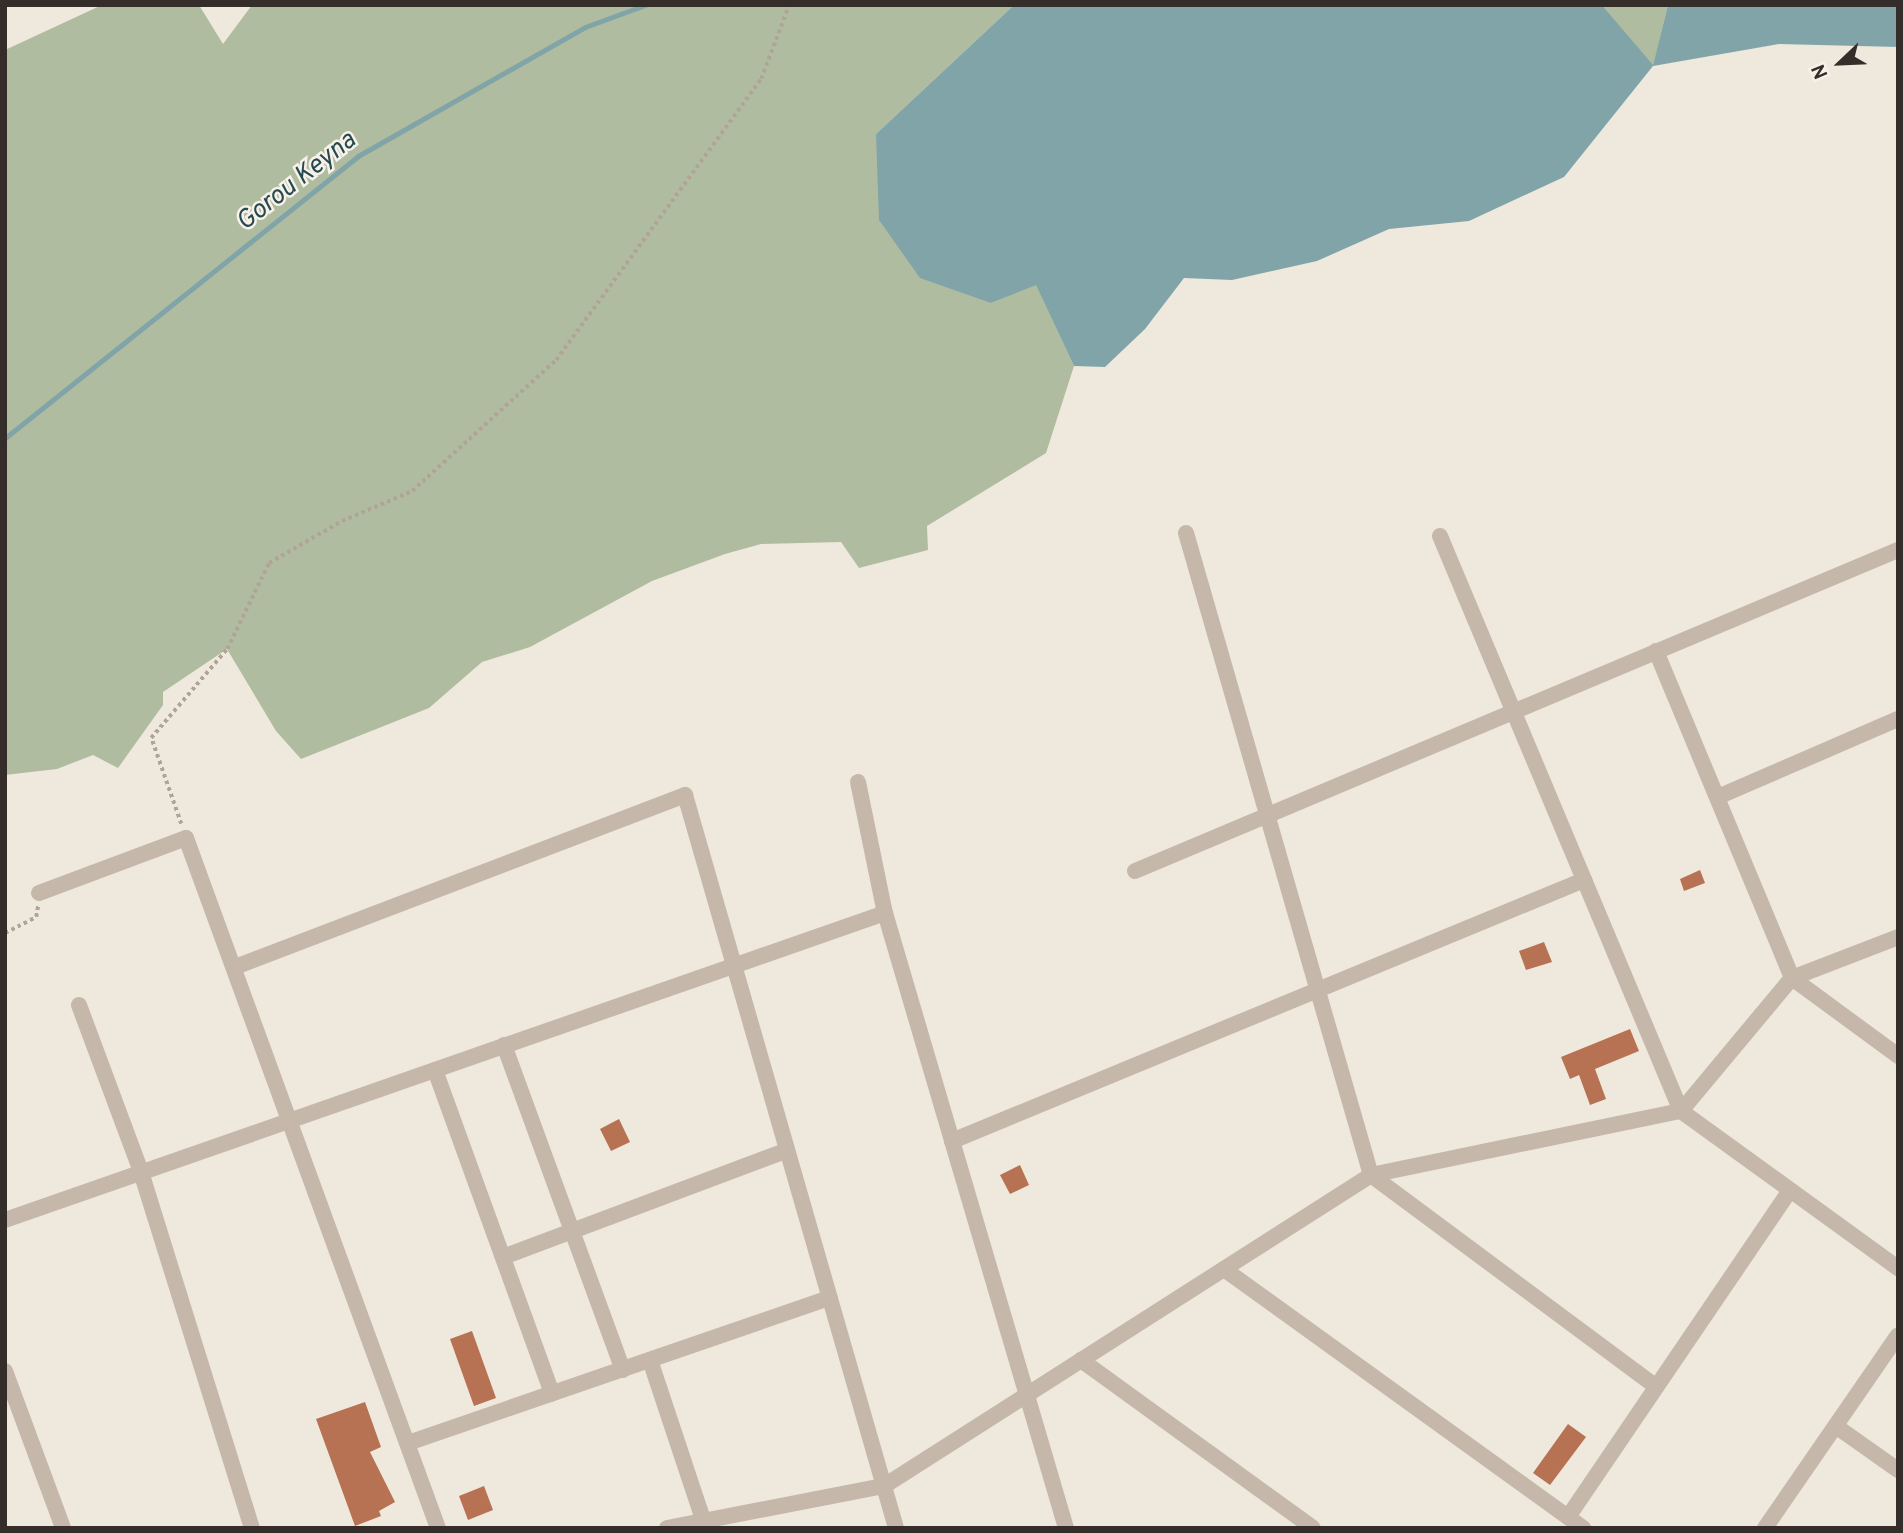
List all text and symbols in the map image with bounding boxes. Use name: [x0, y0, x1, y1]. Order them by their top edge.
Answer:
north arrow: [1805, 28, 1875, 98]
text: N: [1807, 60, 1834, 82]
water label: Gorou Keyna: [231, 126, 363, 238]

